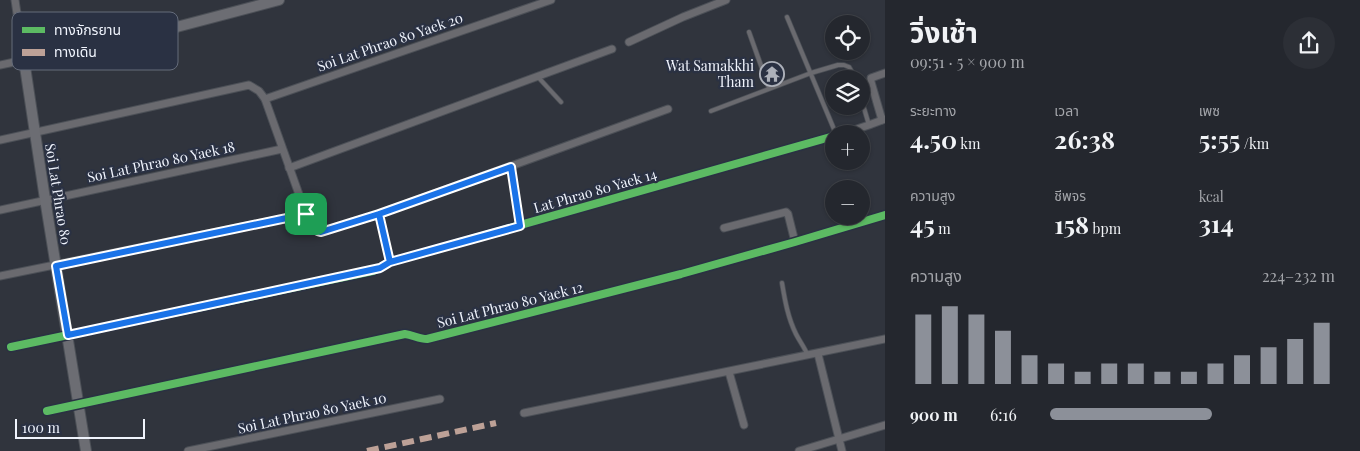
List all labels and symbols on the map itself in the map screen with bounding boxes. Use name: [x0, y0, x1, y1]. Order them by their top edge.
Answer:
street label: Soi Lat Phrao 80 Yaek 20: [314, 8, 465, 75]
legend: [12, 12, 178, 70]
text: ทางจักรยาน: [54, 20, 121, 39]
text: ทางเดิน: [54, 42, 97, 61]
place label: Wat Samakkhi Tham: [665, 56, 755, 91]
temple icon: Wat Samakkhi Tham: [759, 61, 785, 87]
street label: Soi Lat Phrao 80 Yaek 18: [85, 137, 236, 186]
street label: Soi Lat Phrao 80: [41, 142, 76, 246]
street label: Lat Phrao 80 Yaek 14: [531, 164, 659, 217]
pin: [285, 193, 327, 235]
street label: Soi Lat Phrao 80 Yaek 12: [435, 277, 585, 332]
street label: Soi Lat Phrao 80 Yaek 10: [236, 387, 388, 438]
scale bar: [15, 416, 145, 439]

